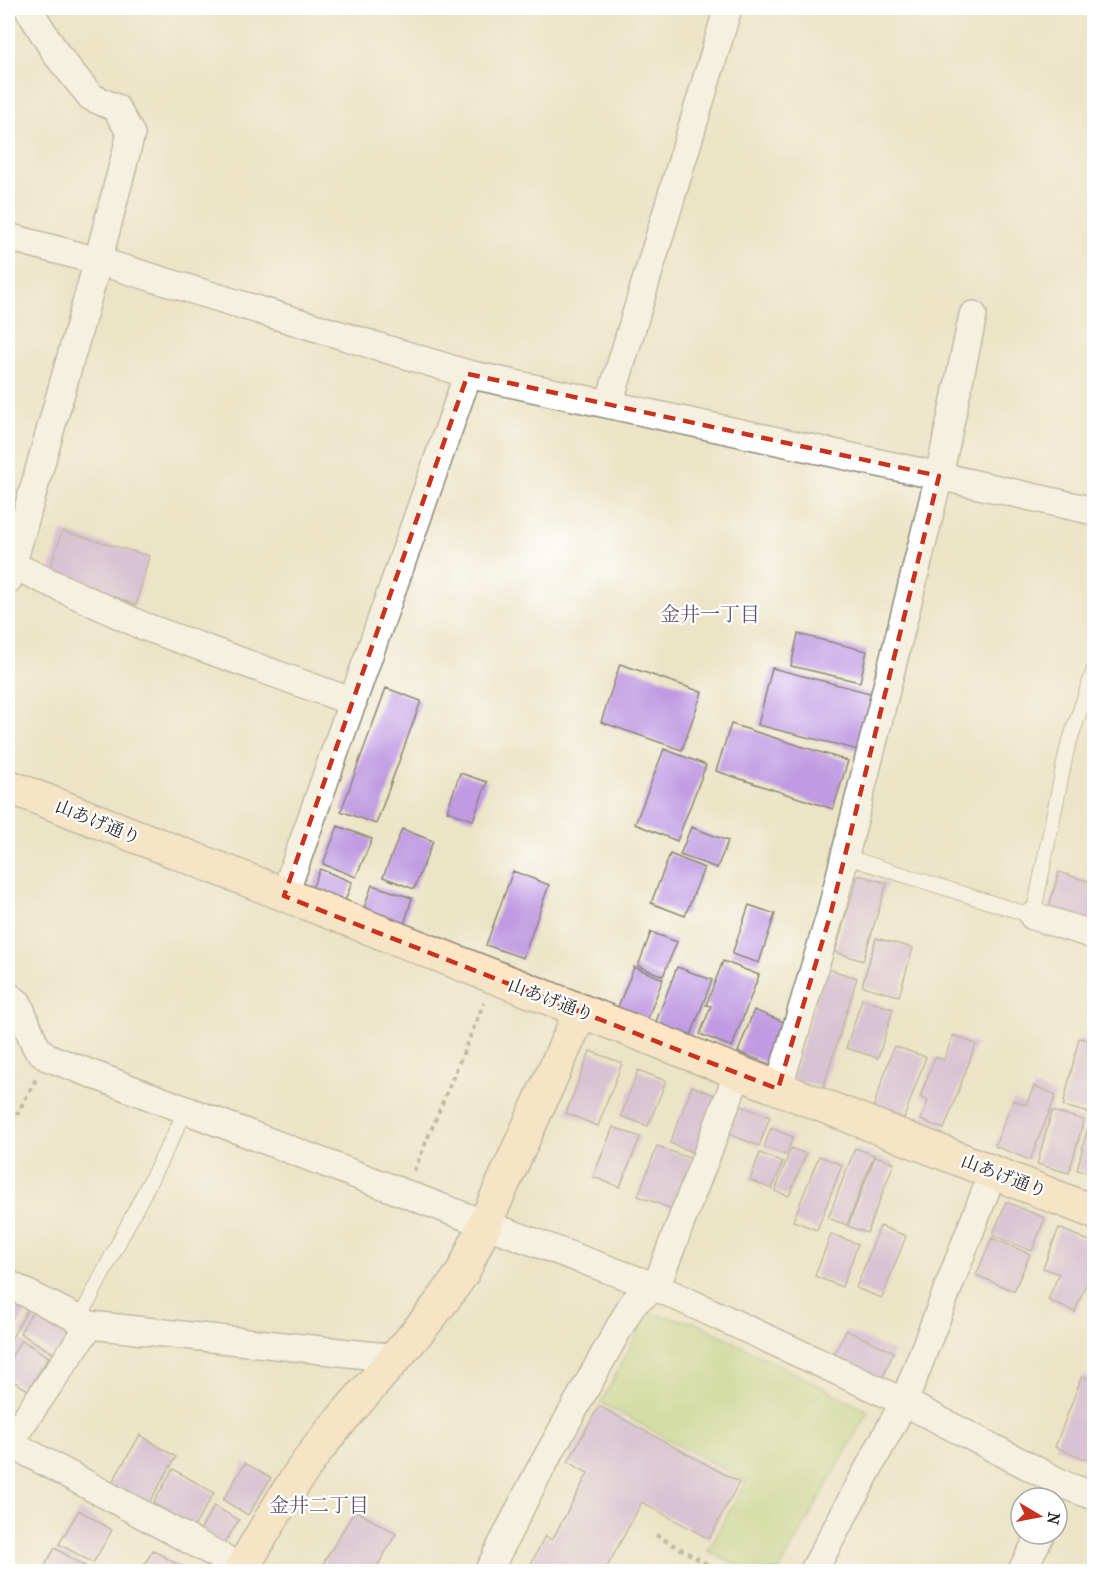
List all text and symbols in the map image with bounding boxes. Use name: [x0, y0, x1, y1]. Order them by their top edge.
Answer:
district label: 金井一丁目: [660, 603, 760, 626]
street label: 山あげ通り: [52, 796, 143, 849]
street label: 山あげ通り: [505, 975, 597, 1026]
street label: 山あげ通り: [958, 1151, 1050, 1202]
north arrow: [1009, 1486, 1069, 1546]
district label: 金井二丁目: [269, 1494, 369, 1517]
text: N: [1043, 1511, 1064, 1527]

